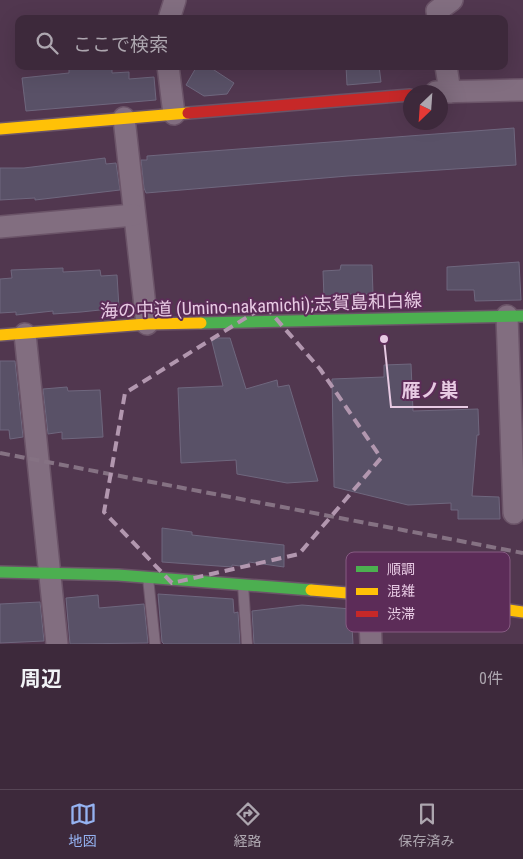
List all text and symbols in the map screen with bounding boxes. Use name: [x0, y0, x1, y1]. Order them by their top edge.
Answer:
search box: [15, 15, 508, 70]
icon: search: [33, 29, 61, 57]
text: ここで検索: [73, 33, 168, 56]
north arrow: [403, 85, 448, 130]
street label: 海の中道 (Umino-nakamichi);志賀島和白線: [100, 289, 422, 323]
callout: 雁ノ巣: [391, 373, 468, 407]
text: 雁ノ巣: [401, 379, 459, 402]
legend: [346, 552, 510, 632]
text: 順調: [387, 561, 415, 577]
text: 混雑: [387, 583, 415, 599]
text: 渋滞: [387, 606, 415, 622]
text: 周辺: [20, 667, 62, 691]
text: 0件: [479, 669, 503, 688]
tab: 地図: [69, 800, 97, 850]
tab: 経路: [234, 800, 262, 850]
tab: 保存済み: [399, 800, 455, 850]

